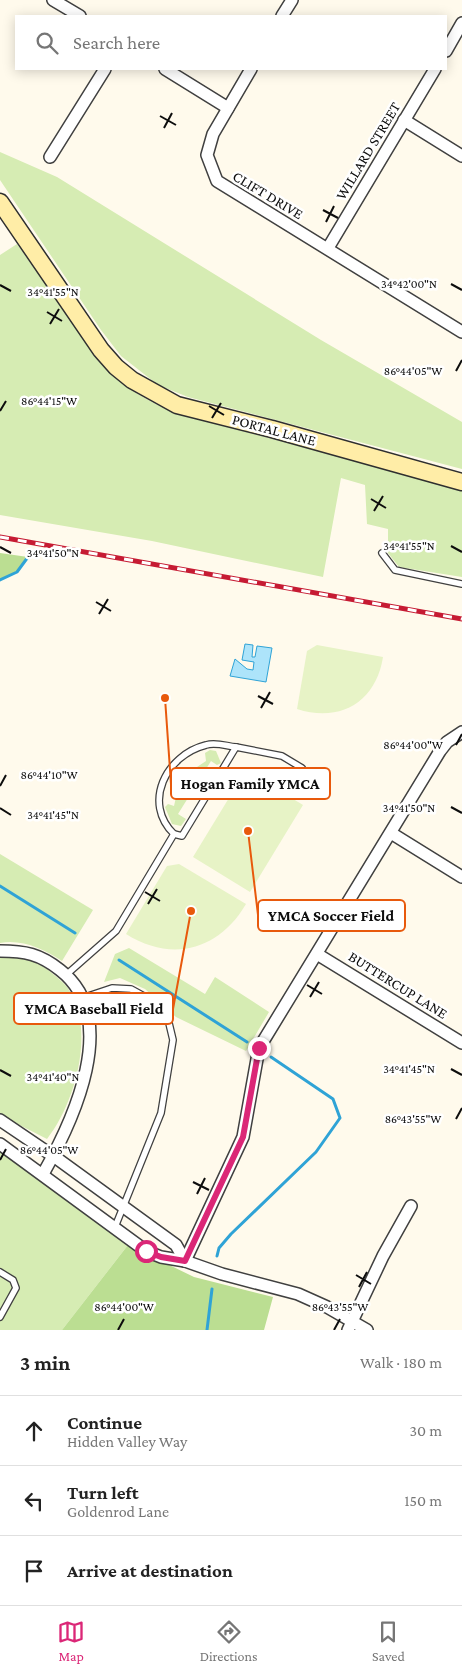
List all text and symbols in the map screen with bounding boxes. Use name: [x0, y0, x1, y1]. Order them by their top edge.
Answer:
search box: [15, 15, 447, 70]
icon: search: [33, 29, 61, 57]
text: Search here: [73, 32, 160, 53]
street label: WILLARD STREET: [333, 99, 403, 203]
street label: CLIFT DRIVE: [230, 168, 306, 222]
text: 34°42'00"N: [381, 277, 437, 291]
text: 34°41'55"N: [27, 285, 79, 299]
text: 86°44'05"W: [384, 364, 442, 378]
text: 86°44'15"W: [21, 394, 77, 408]
street label: PORTAL LANE: [230, 411, 318, 449]
text: 34°41'55"N: [383, 539, 435, 553]
text: 34°41'50"N: [27, 546, 79, 560]
text: 86°44'00"W: [383, 738, 443, 752]
text: 86°44'10"W: [20, 768, 78, 782]
callout: Hogan Family YMCA: [171, 768, 330, 799]
text: Hogan Family YMCA: [181, 775, 320, 792]
text: 34°41'50"N: [383, 801, 435, 815]
text: 34°41'45"N: [27, 808, 79, 822]
callout: YMCA Soccer Field: [258, 900, 405, 931]
text: YMCA Soccer Field: [268, 907, 394, 924]
street label: BUTTERCUP LANE: [346, 948, 450, 1022]
callout: YMCA Baseball Field: [14, 993, 173, 1024]
text: YMCA Baseball Field: [25, 1000, 164, 1017]
route end: [248, 1037, 271, 1060]
text: 34°41'45"N: [383, 1062, 435, 1076]
text: 34°41'40"N: [27, 1070, 79, 1084]
text: 86°43'55"W: [385, 1112, 441, 1126]
text: 86°44'05"W: [20, 1143, 78, 1157]
route start: [135, 1240, 158, 1263]
text: 86°44'00"W: [94, 1300, 154, 1314]
text: 86°43'55"W: [312, 1300, 368, 1314]
text: 3 min: [20, 1351, 70, 1375]
text: Walk · 180 m: [360, 1354, 442, 1371]
text: Continue: [67, 1412, 142, 1433]
icon: ahead: [20, 1417, 48, 1445]
text: 30 m: [410, 1422, 442, 1439]
text: Hidden Valley Way: [67, 1433, 187, 1450]
text: Turn left: [67, 1482, 139, 1503]
icon: left: [20, 1487, 48, 1515]
text: 150 m: [404, 1492, 442, 1509]
text: Goldenrod Lane: [67, 1503, 169, 1520]
icon: arrive: [20, 1557, 48, 1585]
text: Arrive at destination: [67, 1560, 233, 1581]
tab: Map: [57, 1618, 85, 1664]
tab: Directions: [200, 1618, 258, 1664]
tab: Saved: [372, 1618, 405, 1664]

